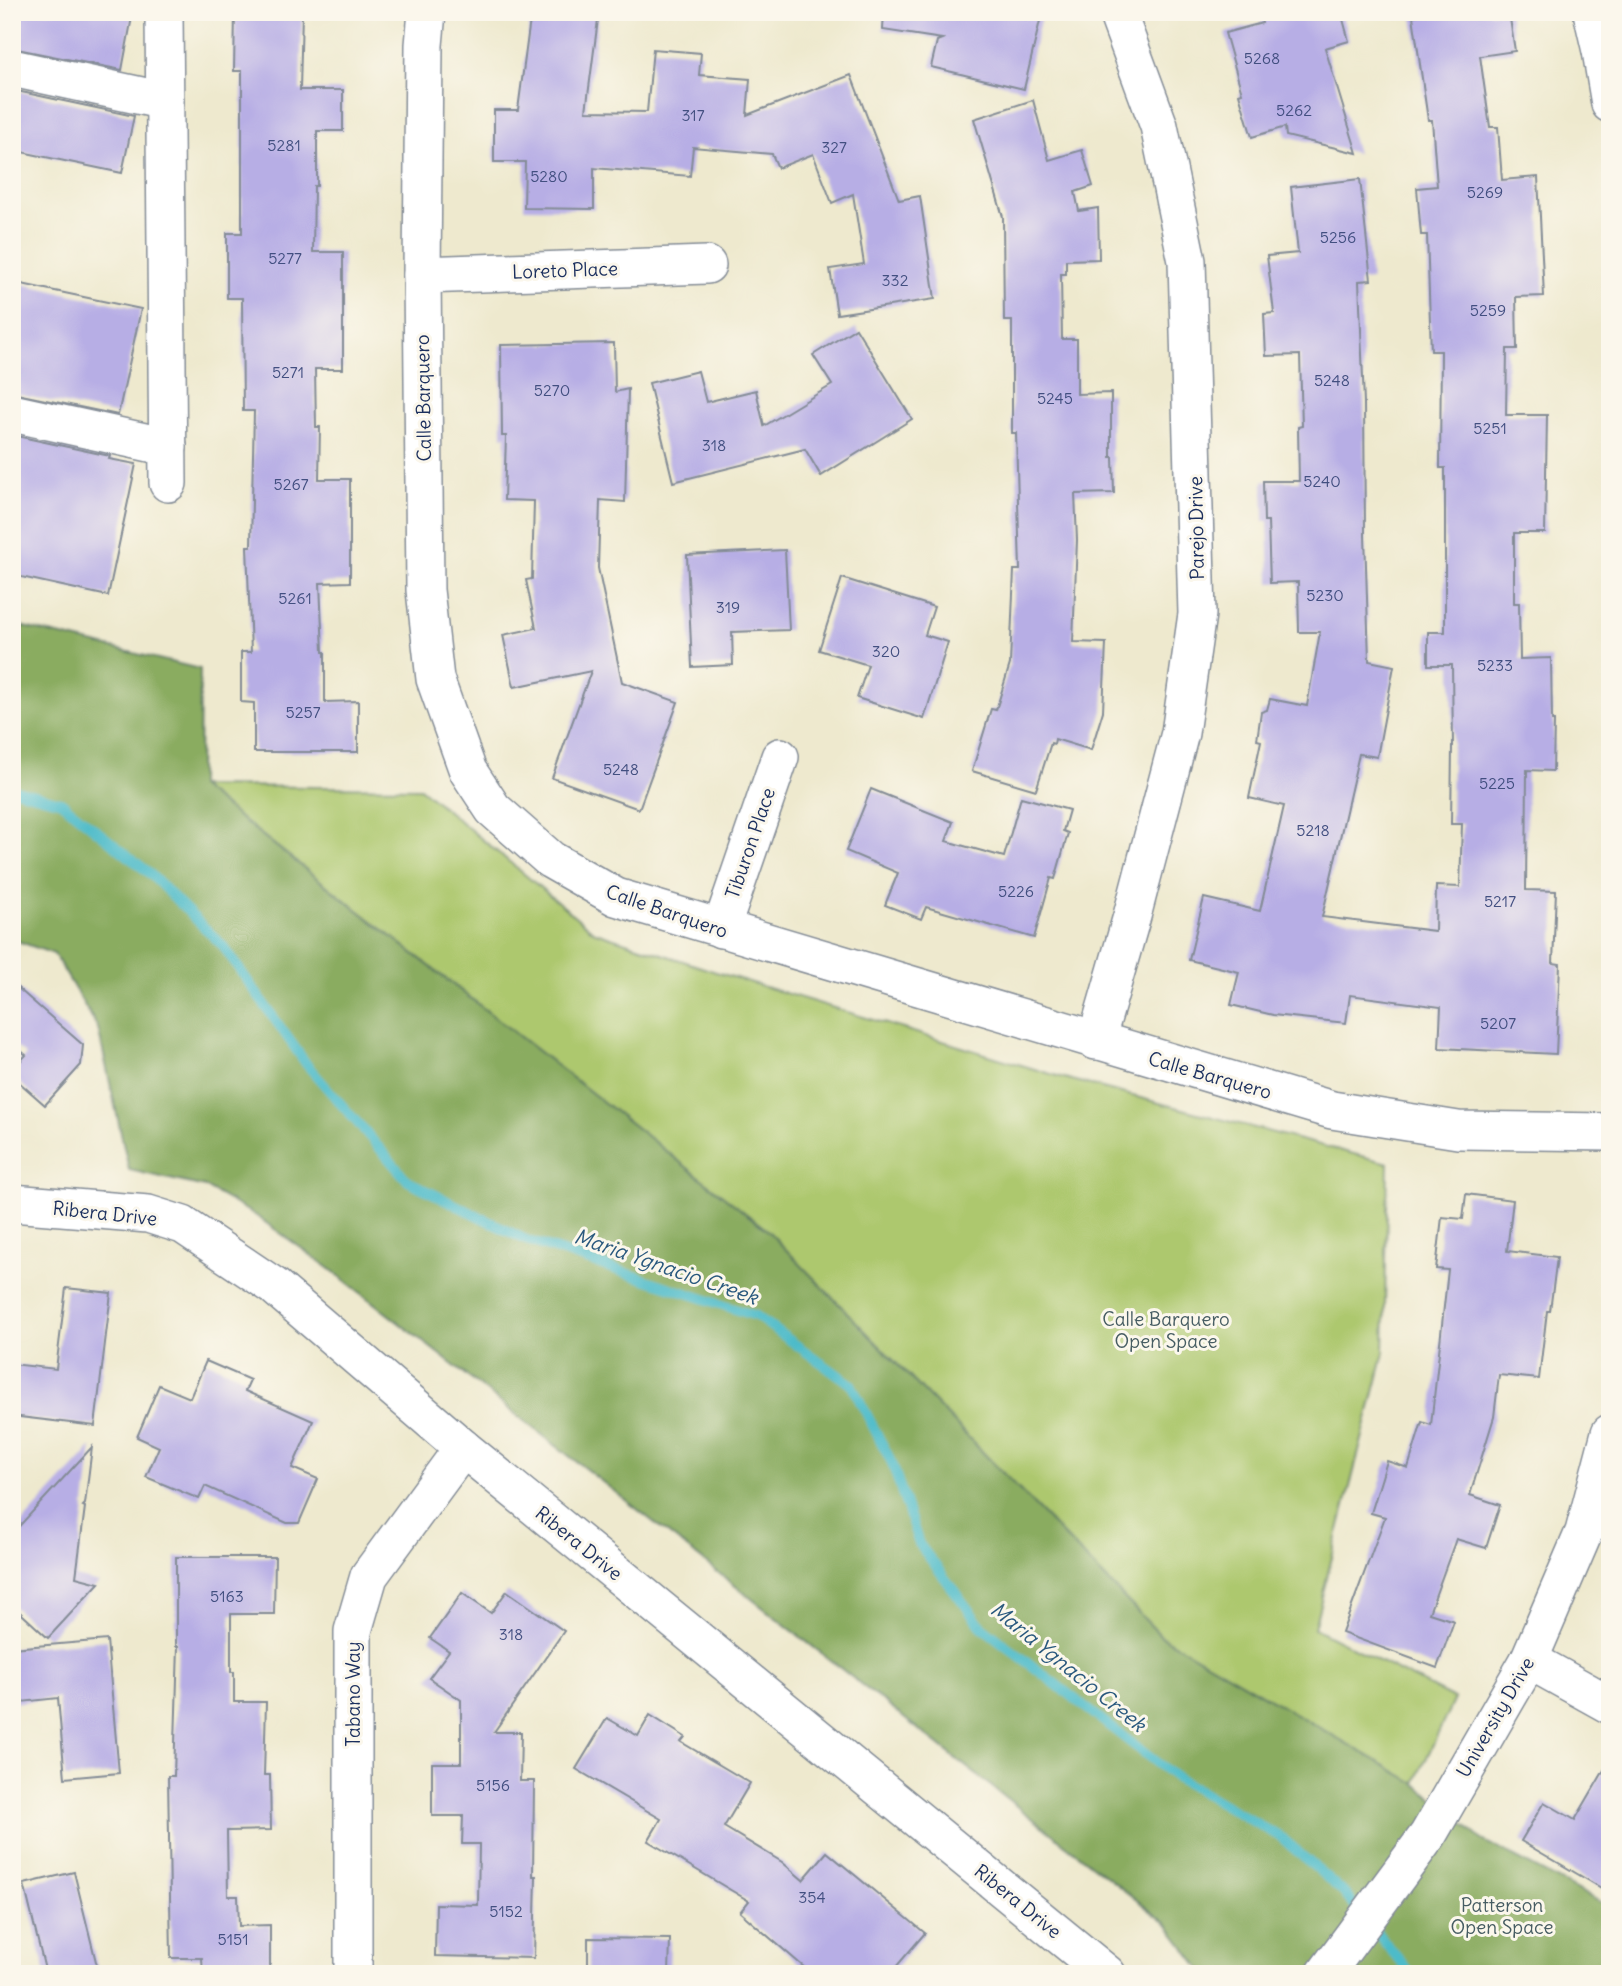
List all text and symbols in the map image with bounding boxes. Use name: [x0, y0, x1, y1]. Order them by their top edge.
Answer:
house number: 5268: [1244, 48, 1280, 68]
house number: 5262: [1276, 100, 1312, 120]
house number: 317: [681, 105, 705, 125]
house number: 5281: [267, 135, 301, 155]
house number: 327: [821, 137, 847, 157]
house number: 5280: [530, 166, 568, 186]
house number: 5269: [1467, 182, 1503, 202]
house number: 5256: [1320, 227, 1356, 247]
house number: 5277: [268, 248, 302, 268]
street label: Loreto Place: [512, 256, 618, 284]
house number: 332: [882, 270, 909, 290]
house number: 5259: [1470, 300, 1506, 320]
street label: Calle Barquero: [410, 334, 436, 462]
house number: 5271: [272, 362, 304, 382]
house number: 5248: [1314, 370, 1350, 390]
house number: 5270: [534, 380, 570, 400]
house number: 5245: [1037, 388, 1073, 408]
house number: 5251: [1473, 418, 1507, 438]
house number: 318: [702, 435, 726, 455]
house number: 5240: [1303, 471, 1341, 491]
house number: 5267: [273, 474, 309, 494]
street label: Parejo Drive: [1183, 476, 1209, 580]
house number: 5230: [1306, 585, 1344, 605]
house number: 5261: [278, 588, 312, 608]
house number: 319: [716, 597, 740, 617]
house number: 320: [872, 641, 900, 661]
house number: 5233: [1477, 655, 1513, 675]
house number: 5257: [285, 702, 321, 722]
house number: 5248: [603, 759, 639, 779]
house number: 5225: [1479, 773, 1515, 793]
street label: Tiburon Place: [720, 784, 780, 902]
house number: 5218: [1296, 820, 1330, 840]
street label: Calle Barquero: [603, 879, 731, 943]
house number: 5226: [998, 881, 1034, 901]
house number: 5217: [1484, 891, 1516, 911]
house number: 5207: [1480, 1013, 1516, 1033]
street label: Calle Barquero: [1145, 1046, 1275, 1104]
street label: Ribera Drive: [52, 1196, 158, 1230]
water label: Maria Ygnacio Creek: [571, 1222, 763, 1311]
park label: Calle Barquero Open Space: [1102, 1307, 1230, 1353]
street label: Ribera Drive: [531, 1501, 627, 1585]
house number: 5163: [210, 1586, 244, 1606]
water label: Maria Ygnacio Creek: [985, 1596, 1153, 1738]
house number: 318: [499, 1624, 523, 1644]
street label: Tabano Way: [341, 1641, 365, 1747]
street label: University Drive: [1451, 1653, 1539, 1781]
house number: 5156: [476, 1775, 510, 1795]
street label: Ribera Drive: [970, 1859, 1066, 1943]
house number: 354: [798, 1887, 826, 1907]
park label: Patterson Open Space: [1450, 1893, 1554, 1939]
house number: 5152: [489, 1901, 523, 1921]
house number: 5151: [217, 1929, 249, 1949]

